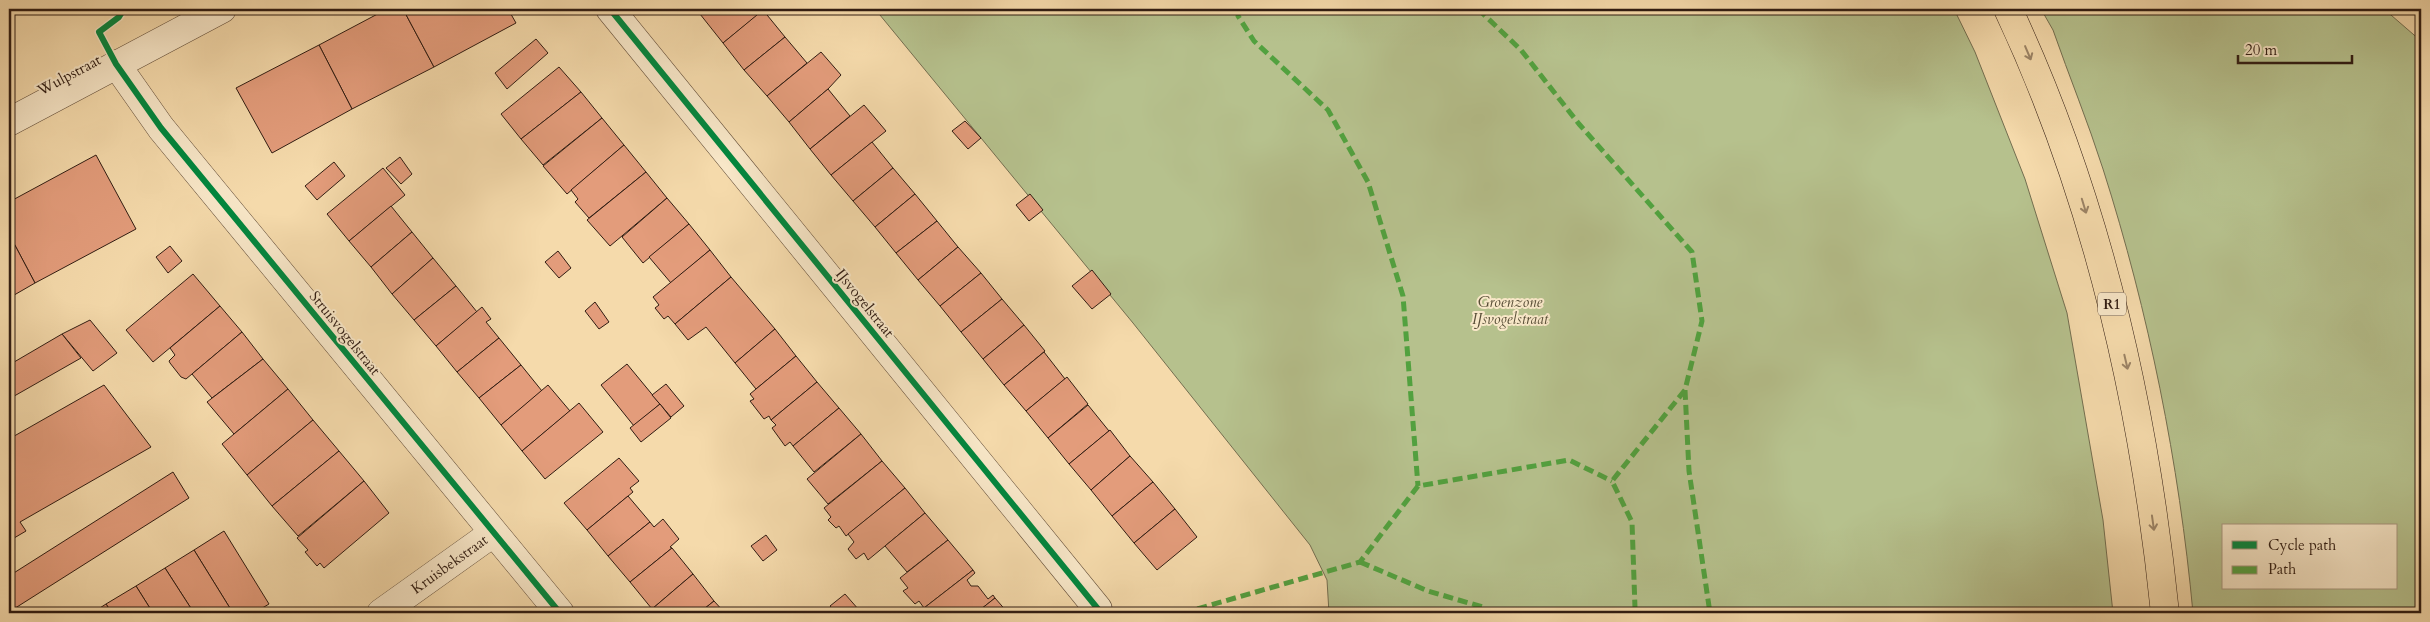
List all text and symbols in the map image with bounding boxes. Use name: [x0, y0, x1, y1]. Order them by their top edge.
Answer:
scale bar: [2238, 32, 2351, 64]
text: 20 m: [2245, 40, 2277, 60]
one-way arrow: [2023, 45, 2033, 60]
street label: Wulpstraat: [33, 50, 105, 101]
one-way arrow: [2079, 197, 2089, 213]
street label: IJsvogelstraat: [831, 265, 899, 342]
street label: Struisvogelstraat: [305, 287, 385, 379]
park label: Groenzone IJsvogelstraat: [1472, 292, 1549, 329]
road number: R1: [2098, 292, 2126, 316]
one-way arrow: [2122, 354, 2131, 370]
one-way arrow: [2148, 514, 2158, 530]
legend: [2222, 524, 2398, 590]
street label: Kruisbekstraat: [407, 530, 492, 598]
text: Cycle path: [2268, 535, 2337, 555]
text: Path: [2268, 559, 2297, 579]

